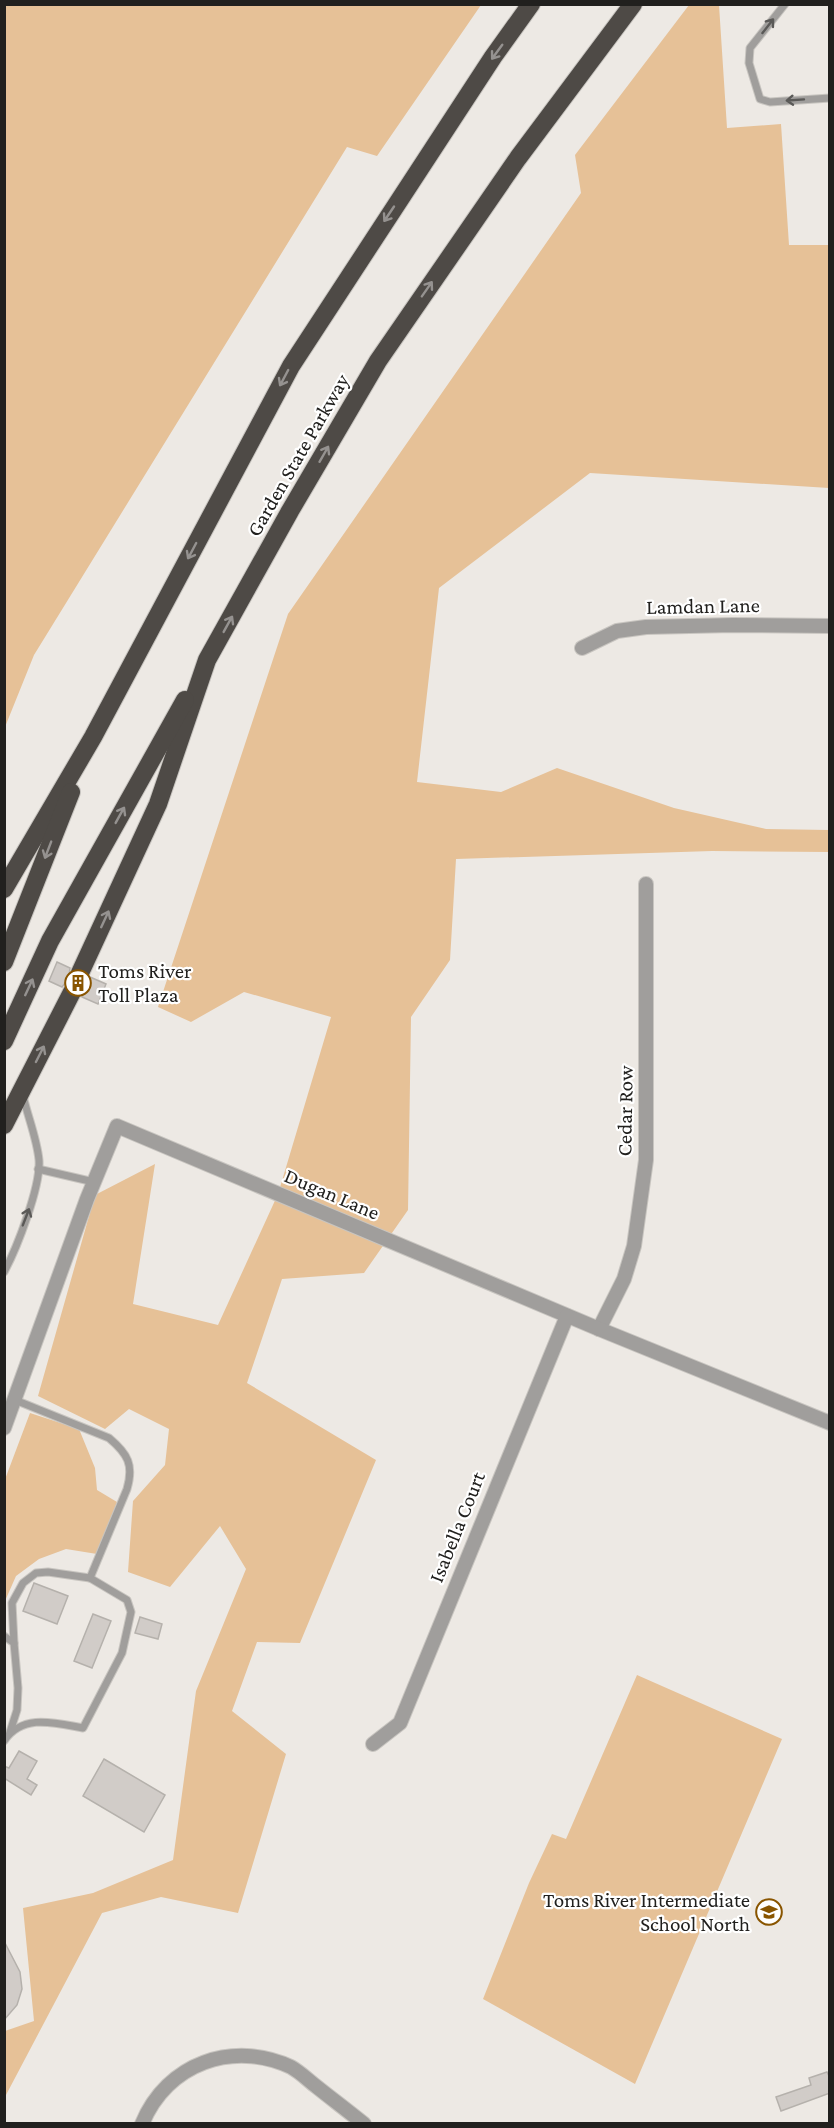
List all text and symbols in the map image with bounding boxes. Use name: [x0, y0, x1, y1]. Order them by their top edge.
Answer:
one-way arrow: [761, 19, 774, 35]
one-way arrow: [490, 43, 503, 59]
one-way arrow: [785, 95, 805, 106]
one-way arrow: [382, 205, 394, 222]
one-way arrow: [422, 281, 434, 298]
street label: Garden State Parkway: [242, 369, 354, 540]
one-way arrow: [278, 369, 289, 387]
one-way arrow: [318, 446, 330, 463]
one-way arrow: [186, 541, 197, 559]
street label: Lamdan Lane: [646, 593, 760, 619]
one-way arrow: [222, 616, 234, 633]
one-way arrow: [114, 807, 126, 824]
one-way arrow: [42, 841, 53, 859]
one-way arrow: [99, 911, 111, 929]
place label: Toms River Toll Plaza: [98, 959, 192, 1007]
building icon: Toms River Toll Plaza: [63, 968, 93, 998]
one-way arrow: [24, 979, 35, 997]
one-way arrow: [34, 1046, 46, 1063]
street label: Cedar Row: [612, 1065, 638, 1157]
street label: Dugan Lane: [281, 1163, 383, 1225]
one-way arrow: [21, 1209, 32, 1227]
street label: Isabella Court: [424, 1467, 490, 1586]
place label: Toms River Intermediate School North: [543, 1888, 750, 1936]
school or university icon: Toms River Intermediate School North: [754, 1897, 784, 1927]

